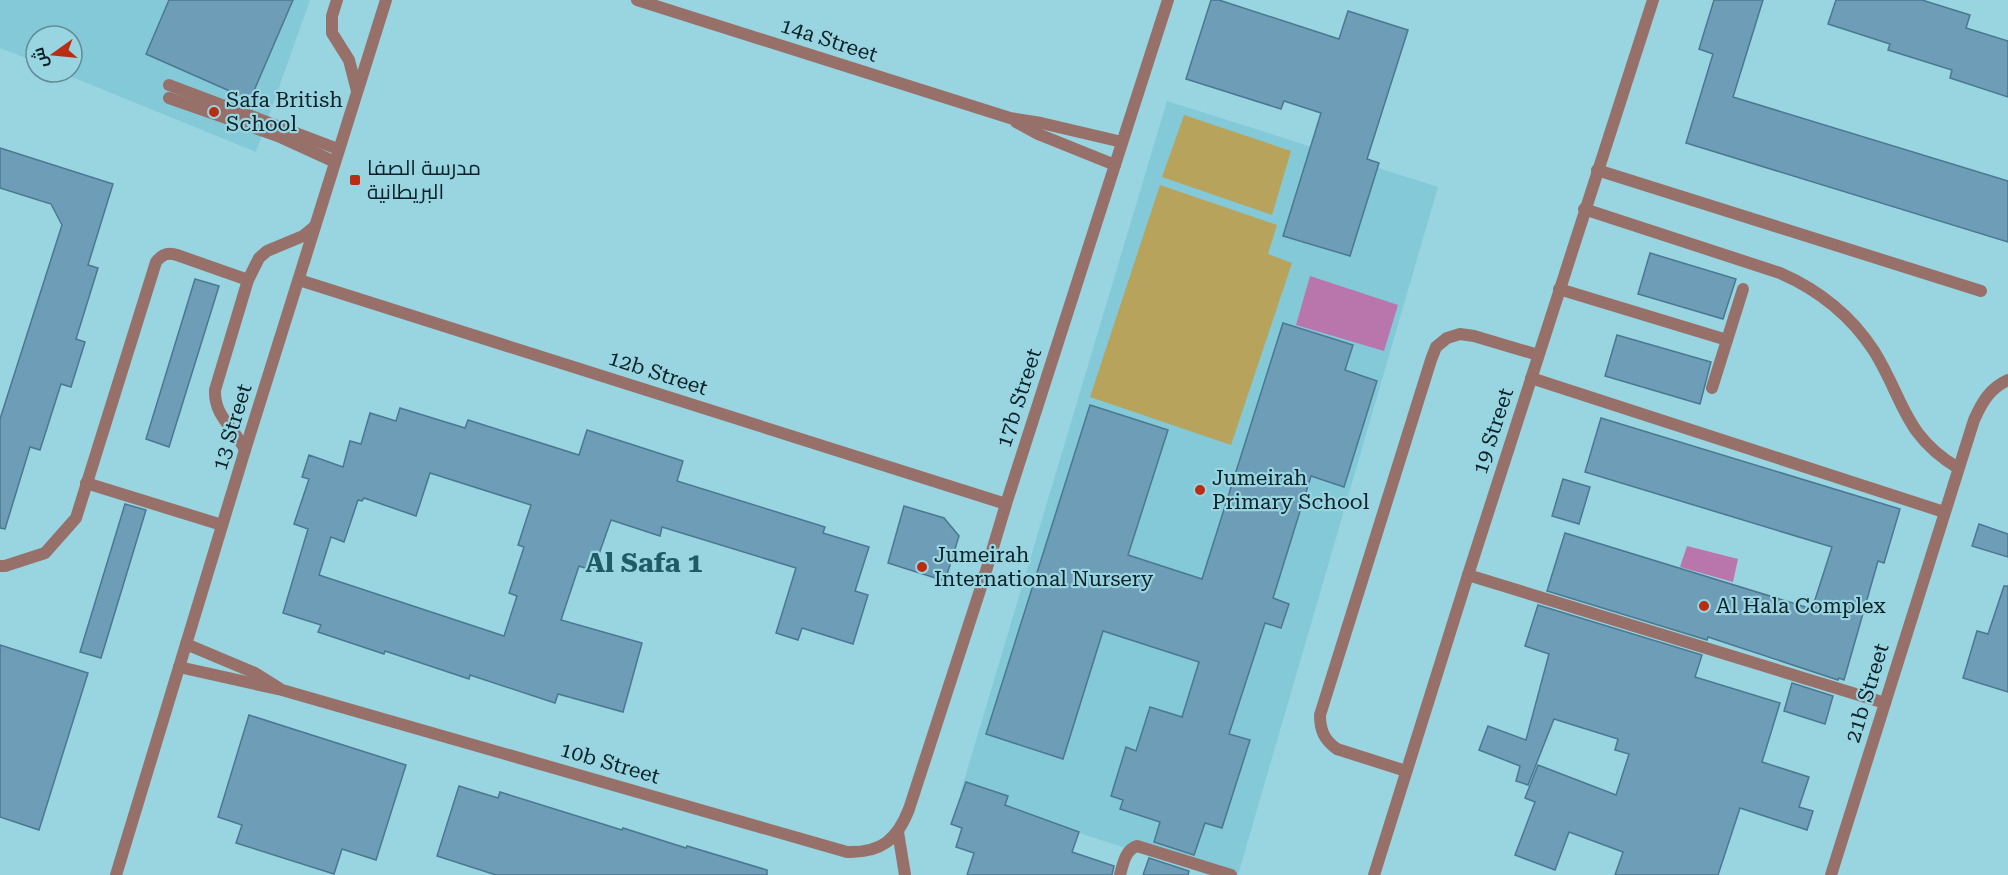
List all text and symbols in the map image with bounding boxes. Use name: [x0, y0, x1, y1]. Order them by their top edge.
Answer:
street label: 14a Street: [778, 13, 881, 67]
north arrow: [24, 24, 84, 84]
text: ش: [28, 45, 52, 70]
place label: Safa British School: [226, 88, 343, 136]
marker: Safa British School: [207, 105, 221, 119]
place label: مدرسة الصفا البريطانية: [367, 156, 481, 204]
marker: مدرسة الصفا البريطانية: [348, 173, 362, 187]
street label: 17b Street: [992, 345, 1046, 451]
street label: 12b Street: [605, 346, 711, 400]
street label: 13 Street: [208, 381, 257, 473]
street label: 19 Street: [1468, 385, 1518, 477]
place label: Jumeirah Primary School: [1212, 466, 1370, 514]
marker: Jumeirah Primary School: [1193, 483, 1207, 497]
place label: Jumeirah International Nursery: [934, 543, 1154, 591]
district label: Al Safa 1: [585, 547, 703, 579]
marker: Jumeirah International Nursery: [915, 560, 929, 574]
place label: Al Hala Complex: [1716, 594, 1885, 618]
marker: Al Hala Complex: [1697, 599, 1711, 613]
street label: 21b Street: [1841, 640, 1894, 746]
street label: 10b Street: [557, 737, 663, 789]

